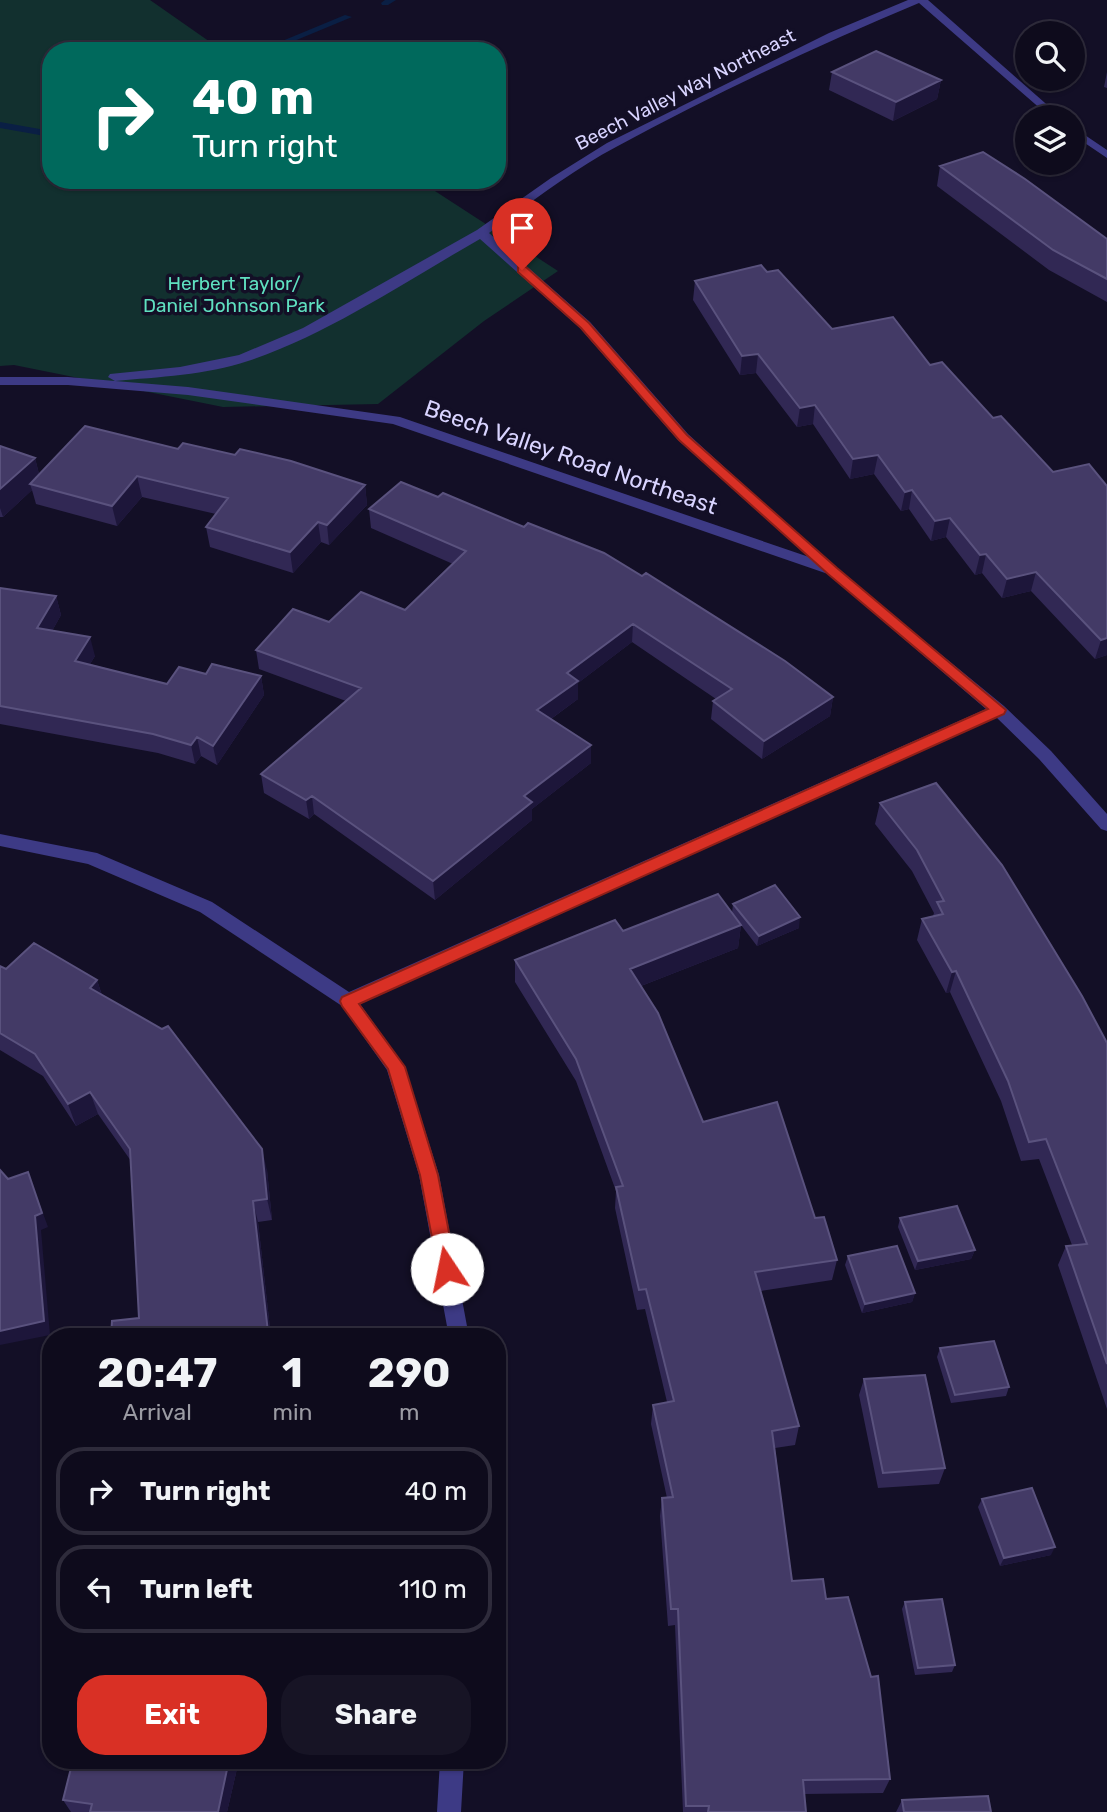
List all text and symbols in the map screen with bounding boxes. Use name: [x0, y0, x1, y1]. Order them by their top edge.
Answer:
map controls: [1015, 21, 1085, 175]
button: search: [1015, 21, 1085, 91]
street label: Beech Valley Way Northeast: [571, 24, 800, 155]
text: 40 m: [192, 68, 314, 126]
icon: right: [77, 70, 168, 161]
button: layers: [1015, 105, 1085, 175]
text: Turn right: [192, 127, 337, 165]
pin: [492, 198, 552, 270]
icon: arrive: [503, 209, 541, 247]
park label: Herbert Taylor/ Daniel Johnson Park: [143, 272, 325, 317]
street label: Beech Valley Road Northeast: [421, 394, 721, 520]
position arrow: [410, 1232, 484, 1306]
text: 20:47: [97, 1348, 217, 1398]
text: 1: [282, 1348, 303, 1398]
text: 290: [368, 1348, 451, 1398]
text: Arrival: [123, 1398, 192, 1426]
text: min: [273, 1398, 313, 1426]
text: m: [399, 1398, 419, 1426]
icon: right: [81, 1472, 119, 1510]
text: Turn right: [140, 1476, 270, 1507]
text: 40 m: [405, 1476, 467, 1507]
icon: left: [81, 1570, 119, 1608]
text: Turn left: [140, 1574, 252, 1605]
text: 110 m: [399, 1574, 467, 1605]
button: Exit: [77, 1675, 267, 1755]
button: Share: [281, 1675, 471, 1755]

